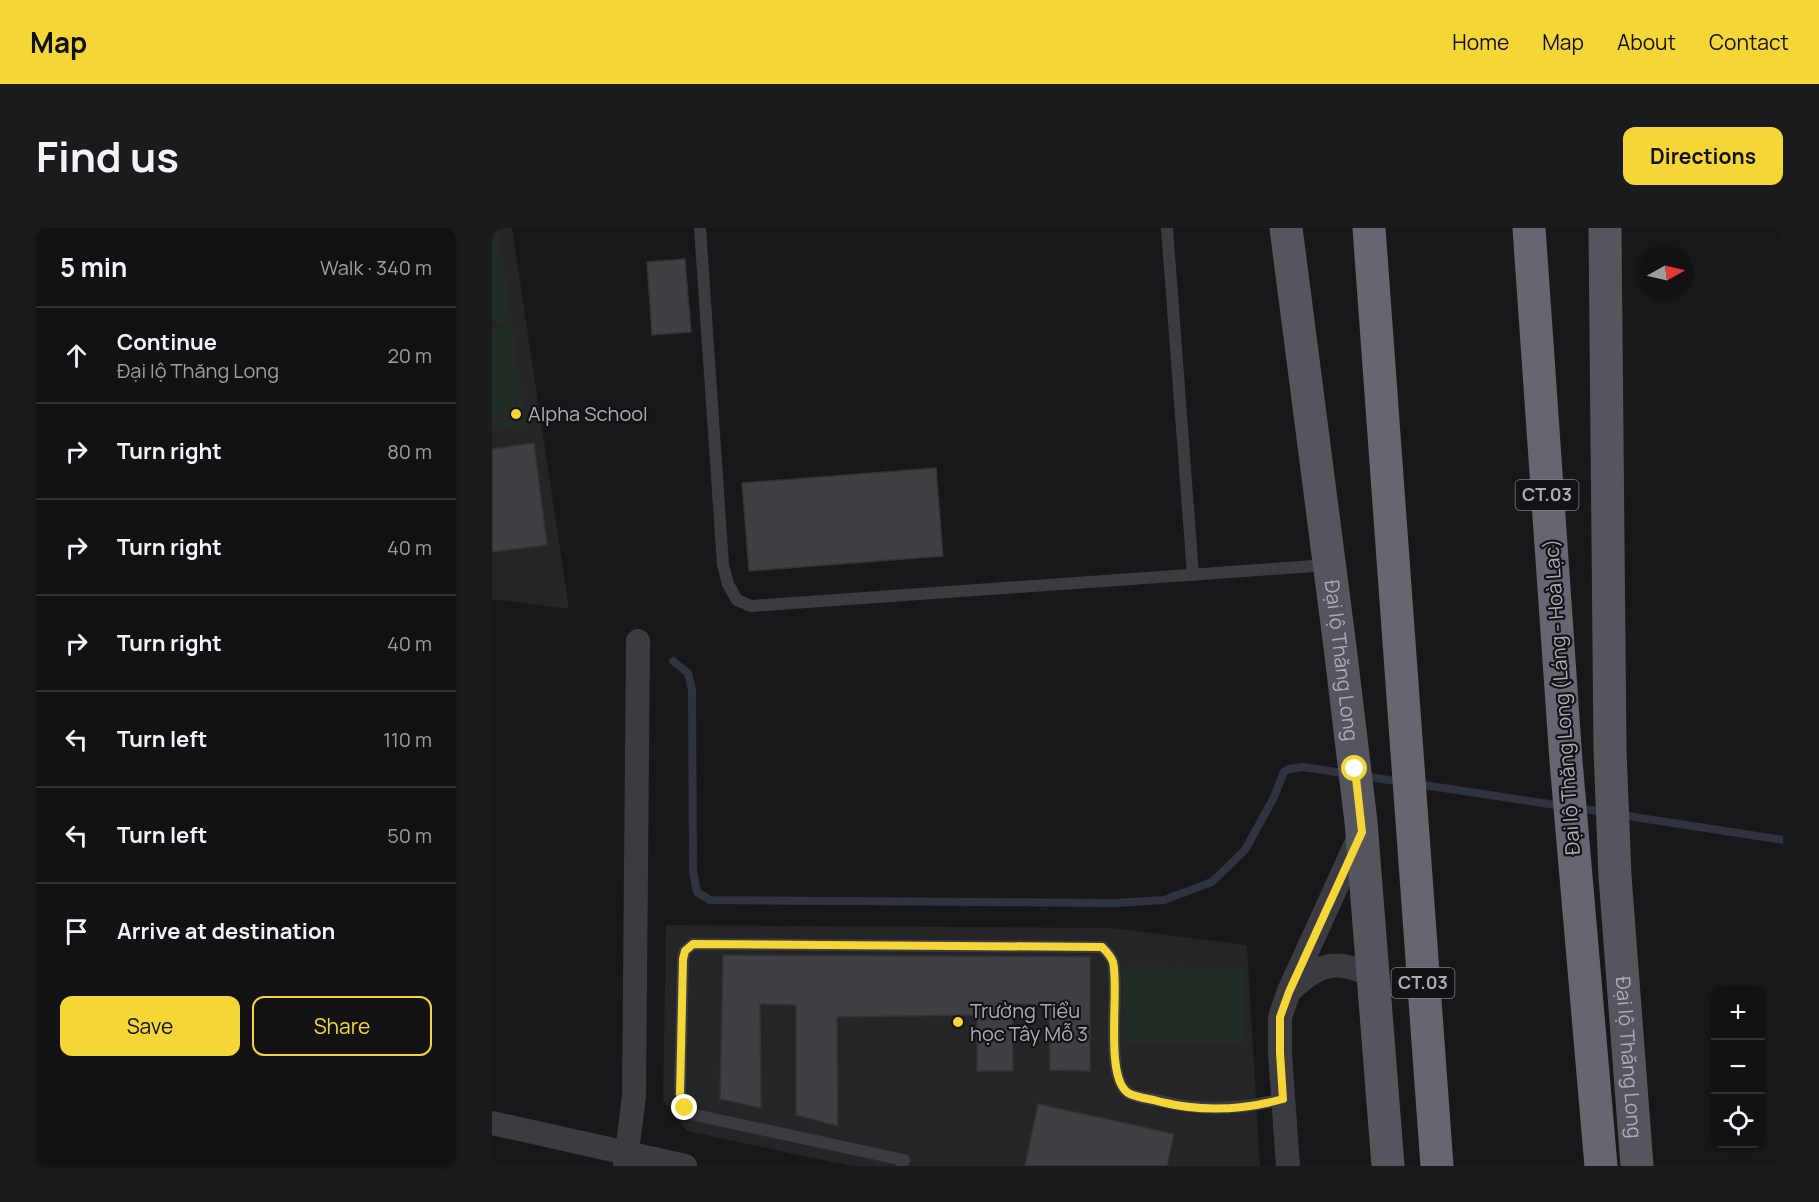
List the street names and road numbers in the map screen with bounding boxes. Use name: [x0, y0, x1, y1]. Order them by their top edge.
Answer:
road number: CT.03: [1516, 480, 1578, 510]
street label: Đại lộ Thăng Long (Láng - Hoà Lạc): [1537, 538, 1586, 856]
street label: Đại lộ Thăng Long: [1318, 578, 1365, 742]
road number: CT.03: [1392, 968, 1454, 998]
street label: Đại lộ Thăng Long: [1610, 975, 1649, 1139]

